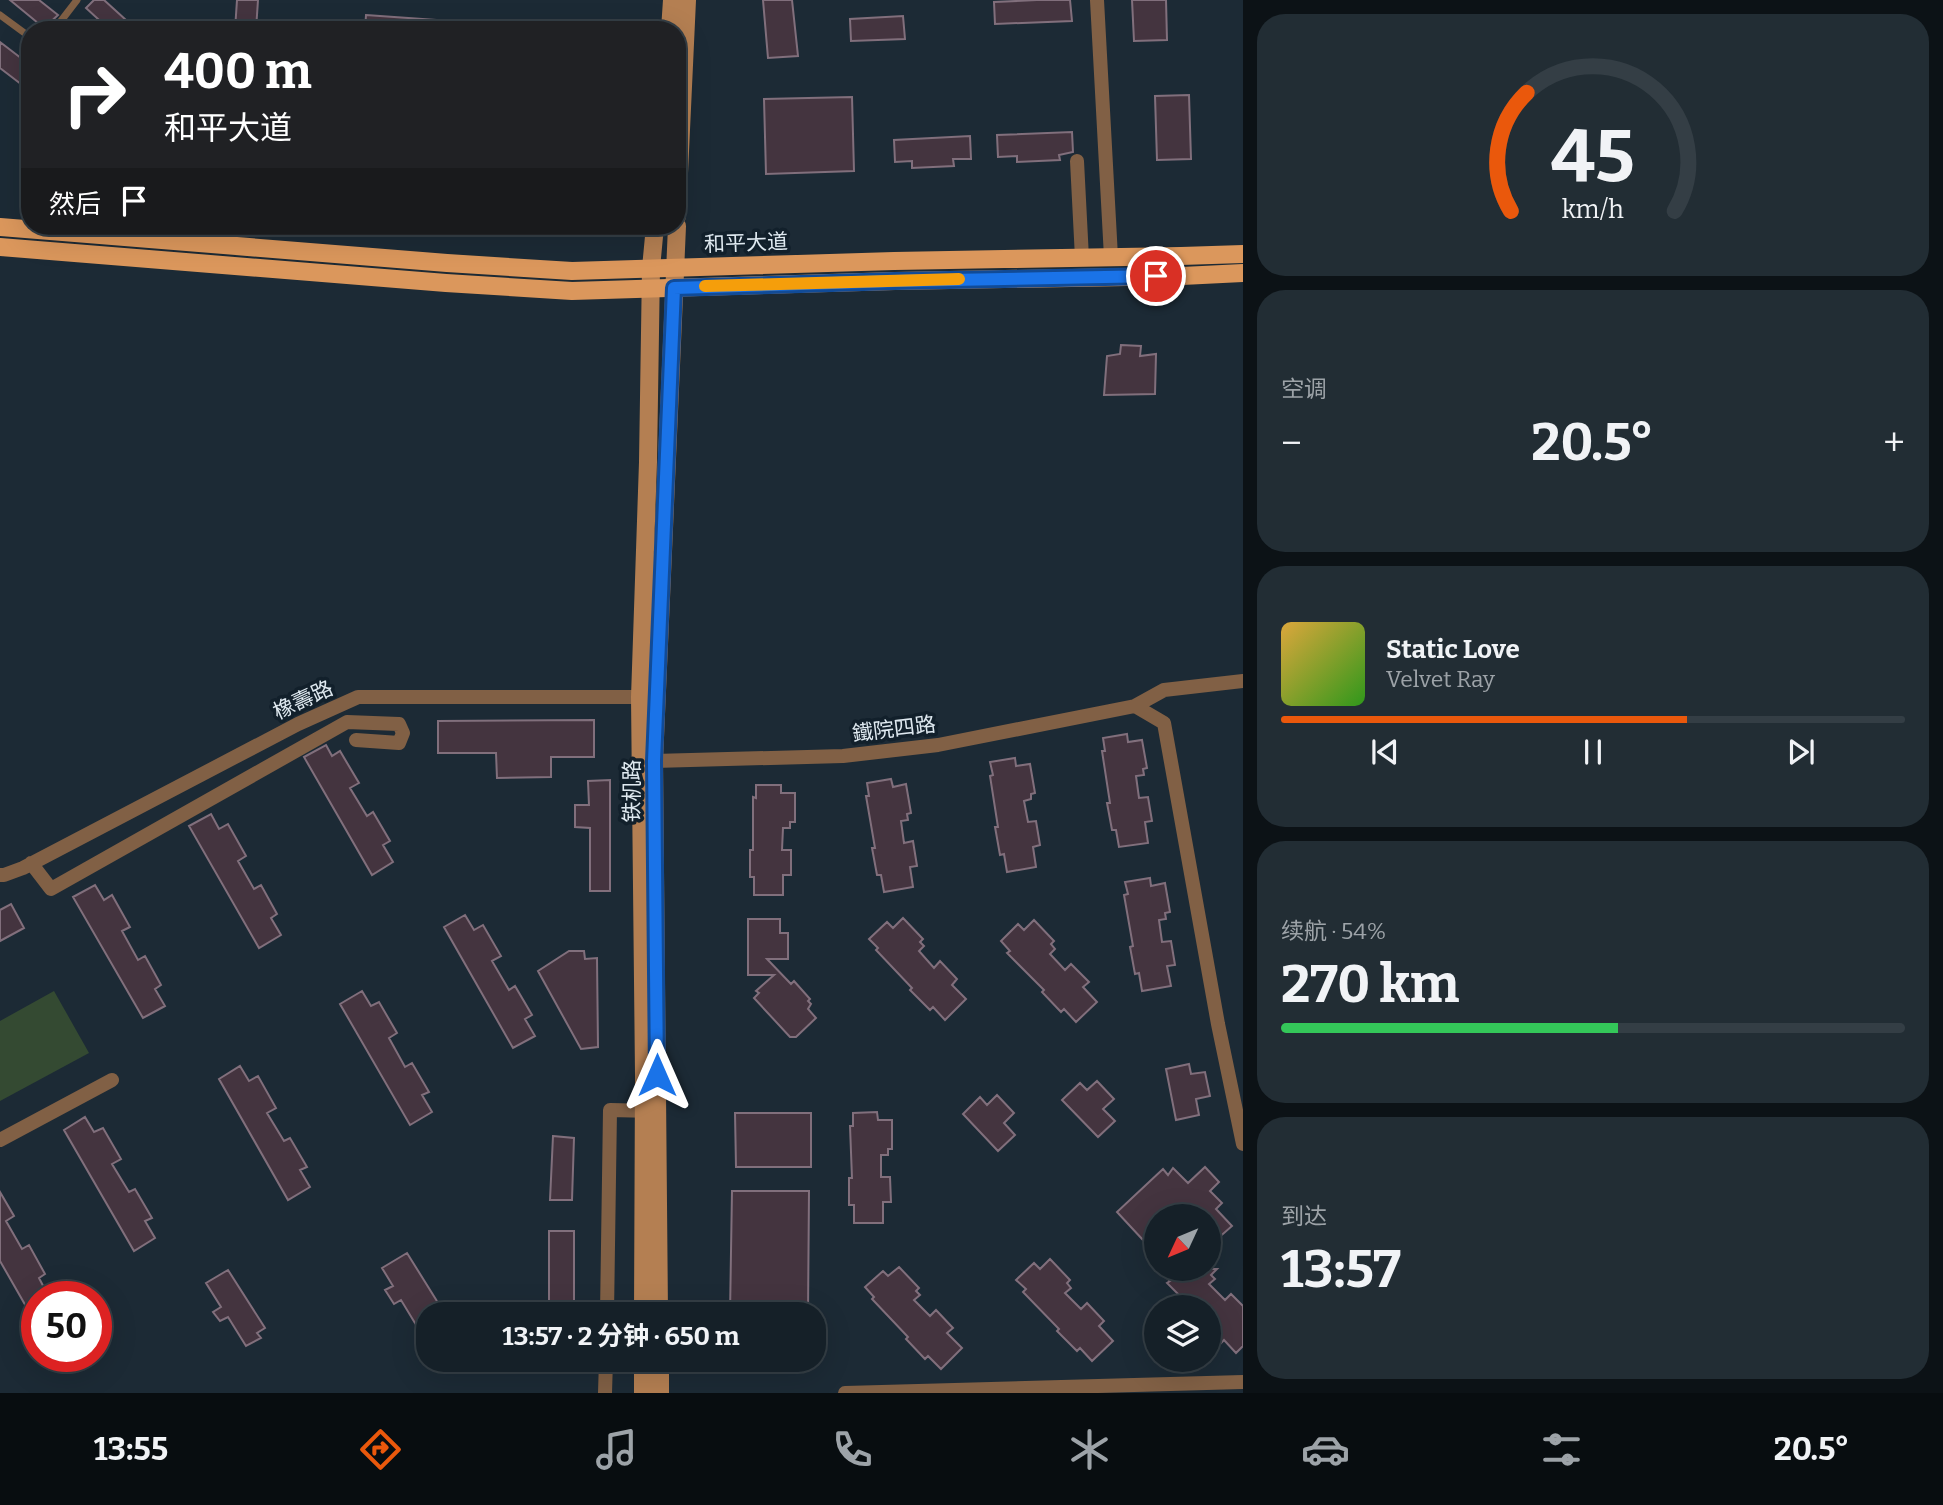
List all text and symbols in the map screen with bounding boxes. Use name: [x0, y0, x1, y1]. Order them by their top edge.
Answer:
text: 400 m: [164, 42, 312, 101]
icon: right: [49, 49, 140, 140]
text: 和平大道: [164, 109, 292, 147]
text: 45: [1551, 113, 1635, 200]
icon: arrive: [115, 182, 153, 220]
text: 然后: [49, 189, 101, 220]
text: km/h: [1562, 195, 1624, 225]
street label: 和平大道: [704, 229, 788, 257]
pin: [1126, 246, 1186, 306]
icon: arrive: [1137, 257, 1175, 295]
text: 空调: [1281, 375, 1327, 403]
text: 20.5°: [1531, 411, 1654, 474]
text: −: [1281, 420, 1302, 466]
text: +: [1883, 420, 1905, 466]
text: Static Love: [1386, 634, 1520, 665]
text: Velvet Ray: [1386, 665, 1495, 693]
street label: 橡壽路: [269, 675, 337, 725]
street label: 鐵院四路: [851, 711, 937, 747]
icon: previous: [1366, 733, 1404, 771]
icon: pause: [1574, 733, 1612, 771]
icon: next: [1782, 733, 1820, 771]
street label: 铁机路: [619, 760, 645, 823]
text: 续航 · 54%: [1281, 917, 1386, 945]
text: 270 km: [1281, 953, 1459, 1016]
position arrow: [620, 1038, 694, 1112]
text: 到达: [1281, 1202, 1327, 1230]
north arrow: [1144, 1204, 1222, 1281]
map controls: [1144, 1204, 1221, 1372]
text: 13:57: [1281, 1238, 1401, 1301]
speed limit sign: 50: [21, 1281, 112, 1372]
button: layers: [1144, 1295, 1221, 1372]
text: 13:57 · 2 分钟 · 650 m: [502, 1321, 740, 1352]
icon: directions: [356, 1425, 405, 1474]
icon: music: [592, 1425, 641, 1474]
icon: phone: [828, 1425, 877, 1474]
icon: climate: [1065, 1425, 1114, 1474]
icon: car: [1301, 1425, 1350, 1474]
icon: filters: [1537, 1425, 1586, 1474]
text: 13:55: [94, 1430, 168, 1468]
text: 20.5°: [1774, 1430, 1849, 1468]

